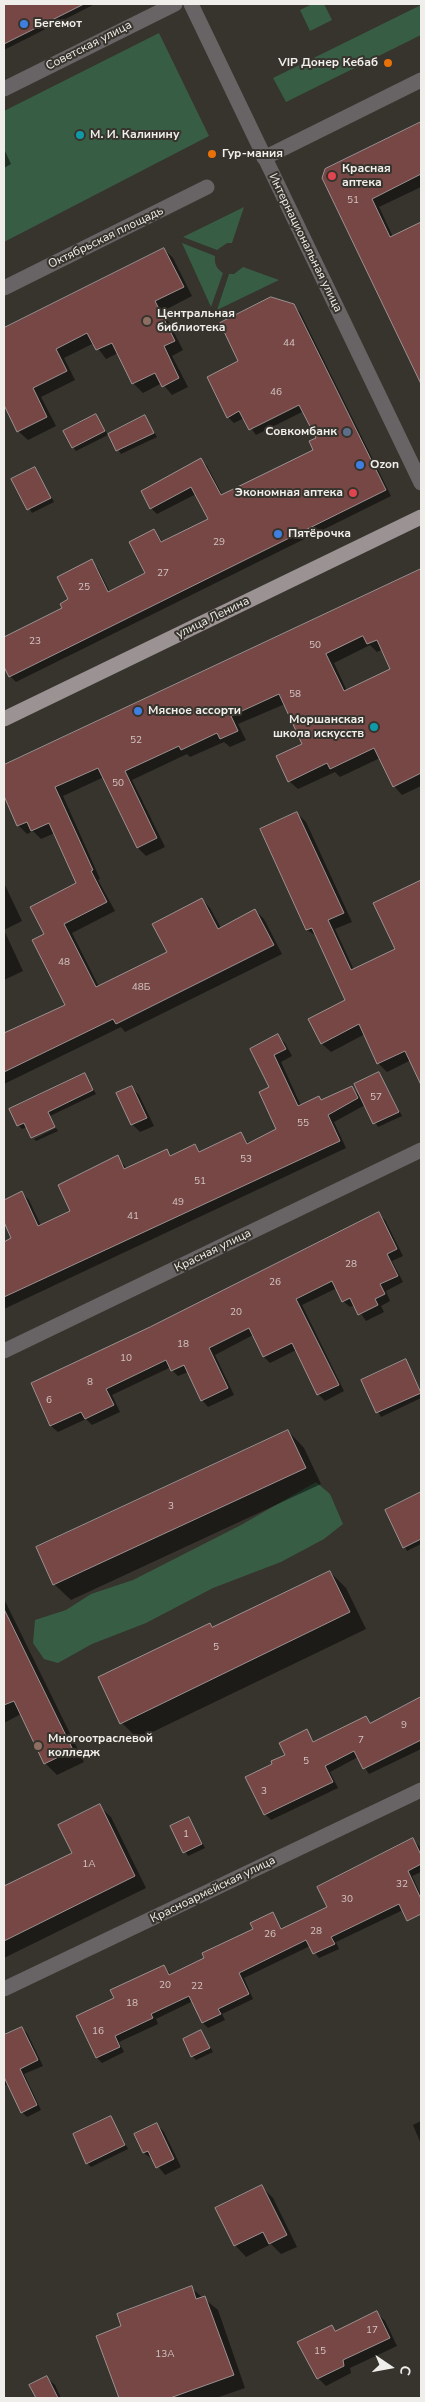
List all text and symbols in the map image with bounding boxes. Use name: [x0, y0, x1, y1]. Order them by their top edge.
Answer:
place label: Бегемот: [34, 17, 82, 31]
marker: Бегемот: [18, 18, 30, 30]
street label: Советская улица: [44, 18, 134, 74]
place label: VIP Донер Кебаб: [278, 56, 378, 70]
marker: VIP Донер Кебаб: [382, 57, 394, 69]
place label: М. И. Калинину: [90, 128, 179, 142]
marker: М. И. Калинину: [74, 129, 86, 141]
place label: Гур-мания: [222, 147, 283, 161]
marker: Гур-мания: [206, 148, 218, 160]
place label: Красная аптека: [342, 162, 391, 190]
marker: Красная аптека: [326, 170, 338, 182]
street label: Интернациональная улица: [265, 171, 345, 315]
house number: 51: [347, 195, 359, 207]
street label: Октябрьская площадь: [46, 204, 166, 272]
place label: Центральная библиотека: [157, 307, 235, 335]
marker: Центральная библиотека: [141, 315, 153, 327]
house number: 44: [283, 338, 295, 350]
house number: 46: [270, 387, 282, 399]
place label: Совкомбанк: [265, 425, 337, 439]
marker: Совкомбанк: [341, 426, 353, 438]
place label: Ozon: [370, 458, 399, 472]
marker: Ozon: [354, 459, 366, 471]
place label: Экономная аптека: [235, 486, 343, 500]
marker: Экономная аптека: [347, 487, 359, 499]
place label: Пятёрочка: [288, 527, 351, 541]
marker: Пятёрочка: [272, 528, 284, 540]
house number: 29: [213, 537, 225, 549]
house number: 27: [157, 568, 169, 580]
house number: 25: [78, 582, 90, 594]
street label: улица Ленина: [174, 594, 252, 642]
house number: 23: [29, 636, 41, 648]
house number: 50: [309, 640, 321, 652]
house number: 58: [289, 689, 301, 701]
place label: Мясное ассорти: [148, 704, 241, 718]
marker: Мясное ассорти: [132, 705, 144, 717]
place label: Моршанская школа искусств: [273, 713, 364, 741]
marker: Моршанская школа искусств: [368, 721, 380, 733]
house number: 52: [130, 735, 142, 747]
house number: 50: [112, 778, 124, 790]
house number: 48: [58, 957, 70, 969]
house number: 48Б: [132, 982, 150, 994]
house number: 57: [370, 1092, 382, 1104]
house number: 55: [297, 1118, 309, 1130]
house number: 53: [240, 1154, 252, 1166]
house number: 51: [194, 1176, 206, 1188]
house number: 49: [172, 1197, 184, 1209]
house number: 41: [127, 1211, 139, 1223]
street label: Красная улица: [172, 1226, 254, 1276]
house number: 28: [345, 1259, 357, 1271]
house number: 26: [269, 1277, 281, 1289]
house number: 20: [230, 1307, 242, 1319]
house number: 18: [177, 1339, 189, 1351]
house number: 10: [120, 1353, 132, 1365]
house number: 8: [87, 1377, 93, 1389]
house number: 6: [46, 1395, 52, 1407]
house number: 3: [168, 1501, 174, 1513]
house number: 5: [213, 1642, 219, 1654]
house number: 9: [401, 1720, 407, 1732]
place label: Многоотраслевой колледж: [48, 1732, 153, 1760]
house number: 7: [358, 1735, 364, 1747]
marker: Многоотраслевой колледж: [32, 1740, 44, 1752]
house number: 5: [303, 1756, 309, 1768]
house number: 3: [261, 1786, 267, 1798]
house number: 1: [183, 1829, 189, 1841]
street label: Красноармейская улица: [148, 1853, 278, 1927]
house number: 1А: [82, 1859, 96, 1871]
house number: 32: [396, 1879, 408, 1891]
house number: 30: [341, 1894, 353, 1906]
house number: 28: [310, 1926, 322, 1938]
house number: 26: [264, 1929, 276, 1941]
house number: 20: [159, 1980, 171, 1992]
house number: 22: [191, 1981, 203, 1993]
house number: 18: [126, 1998, 138, 2010]
house number: 16: [92, 2026, 104, 2038]
house number: 17: [366, 2325, 378, 2337]
north arrow: [365, 2342, 415, 2392]
house number: 15: [314, 2346, 326, 2358]
house number: 13А: [155, 2349, 175, 2361]
text: С: [395, 2364, 415, 2377]

